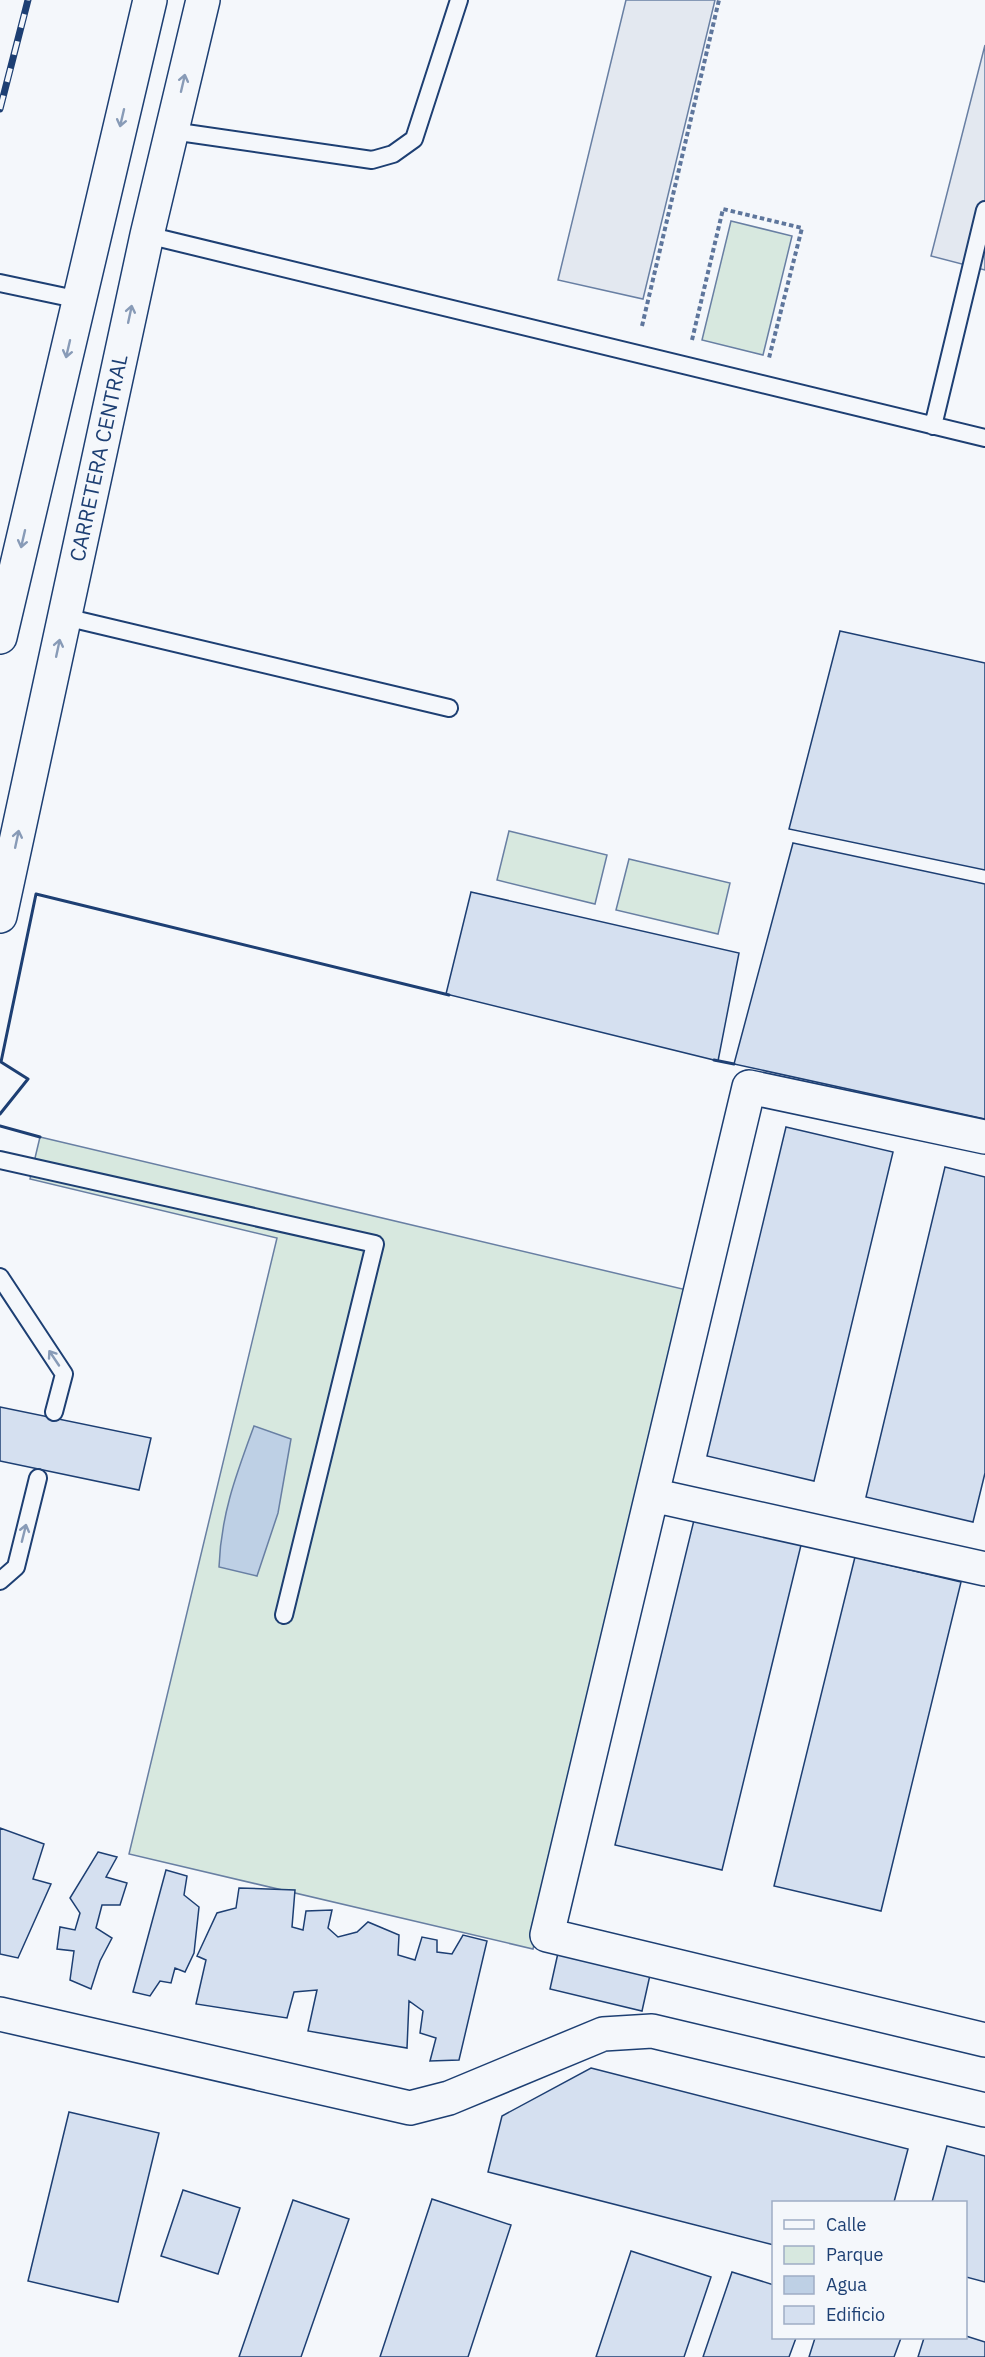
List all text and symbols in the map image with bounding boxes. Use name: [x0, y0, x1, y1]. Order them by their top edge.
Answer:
one-way arrow: [178, 74, 190, 93]
one-way arrow: [116, 108, 127, 128]
one-way arrow: [124, 304, 136, 323]
one-way arrow: [62, 339, 73, 358]
street label: CARRETERA CENTRAL: [62, 352, 134, 564]
one-way arrow: [17, 529, 29, 548]
one-way arrow: [53, 639, 64, 658]
one-way arrow: [12, 829, 23, 849]
one-way arrow: [48, 1350, 60, 1367]
one-way arrow: [19, 1523, 31, 1542]
legend: [772, 2201, 967, 2339]
text: Calle: [826, 2213, 866, 2236]
text: Parque: [826, 2243, 884, 2266]
text: Agua: [826, 2273, 867, 2296]
text: Edificio: [826, 2303, 885, 2326]

